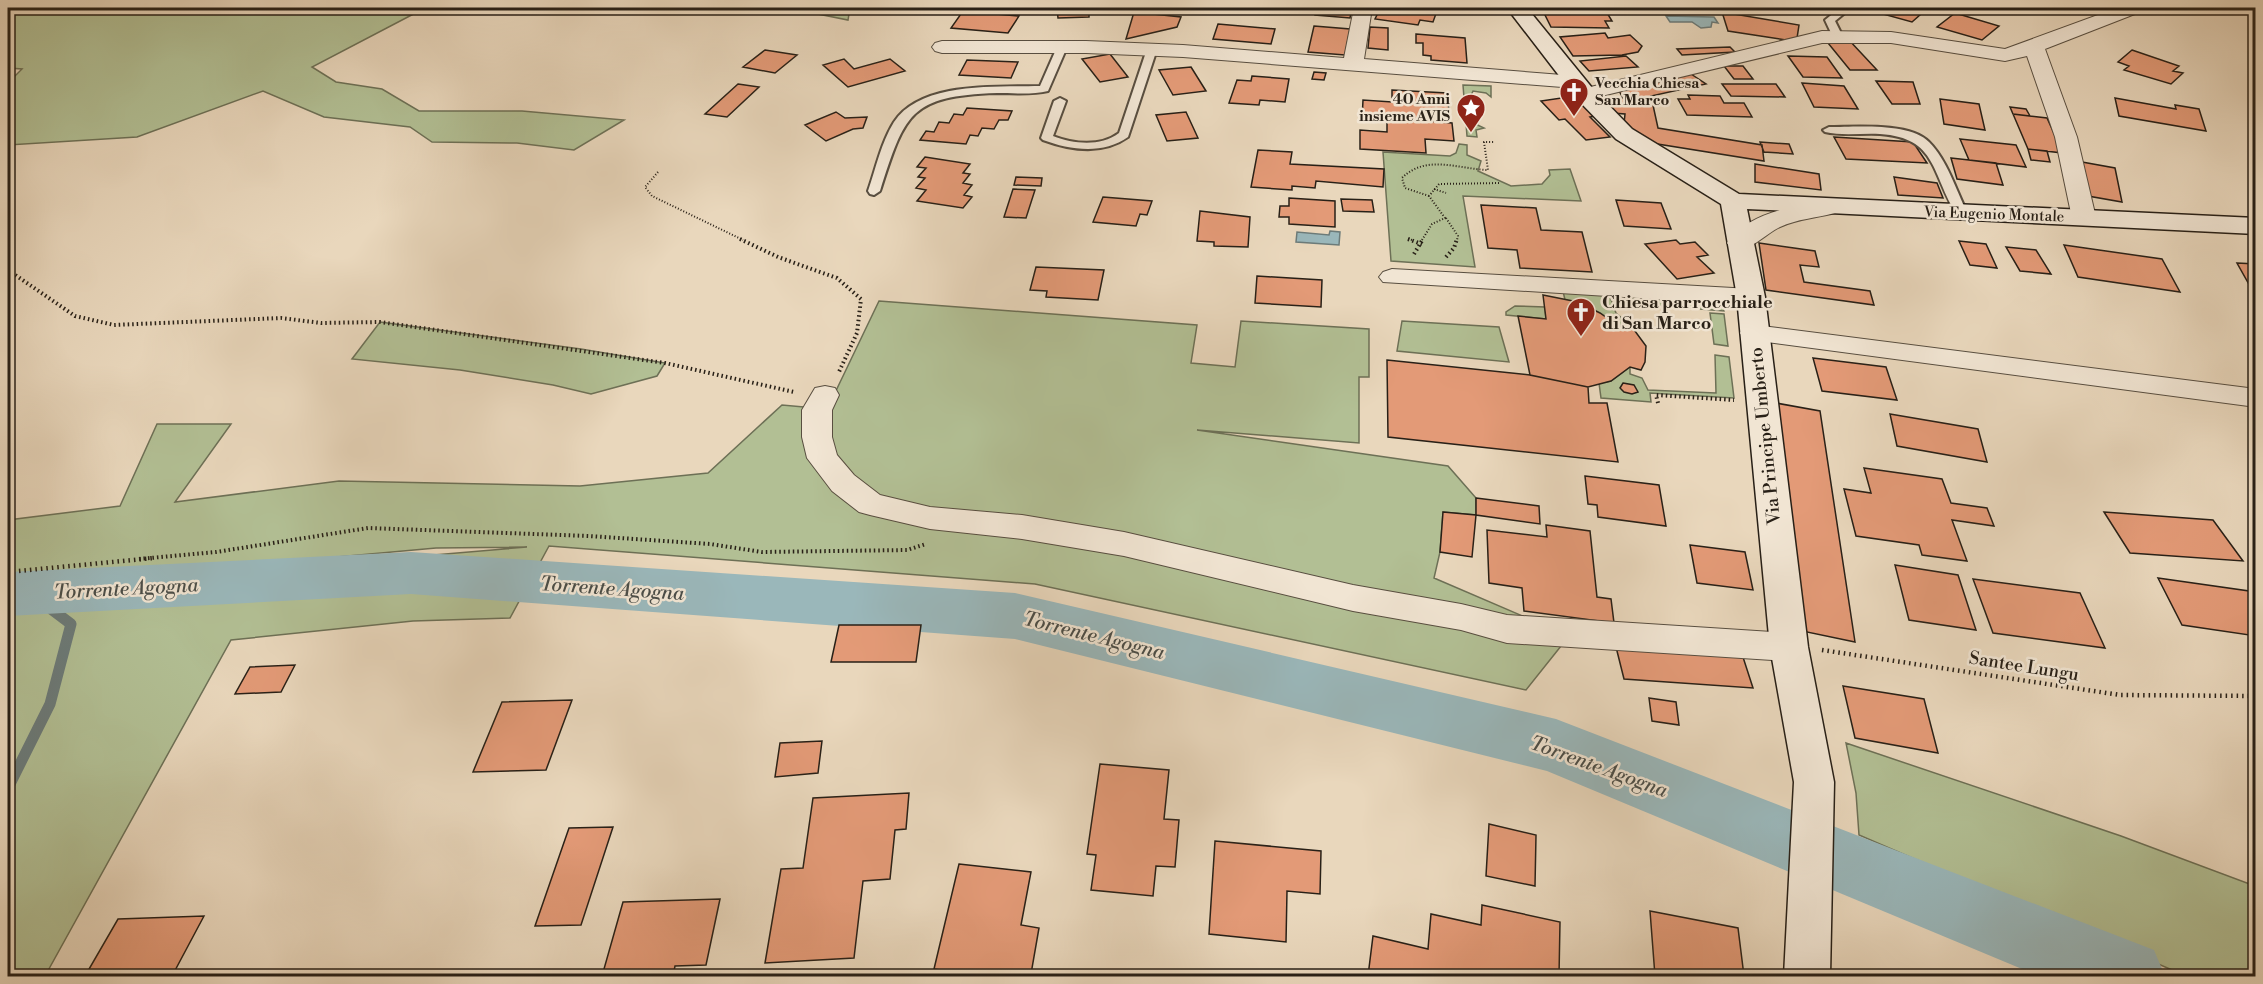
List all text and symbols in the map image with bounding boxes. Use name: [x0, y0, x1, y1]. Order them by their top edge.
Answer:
place label: Vecchia Chiesa San Marco: [1594, 74, 1700, 110]
church icon: Vecchia Chiesa San Marco: [1558, 76, 1590, 118]
place label: 40 Anni insieme AVIS: [1359, 90, 1450, 126]
place icon: 40 Anni insieme AVIS: [1455, 92, 1487, 134]
street label: Via Eugenio Montale: [1922, 203, 2065, 226]
place label: Chiesa parrocchiale di San Marco: [1602, 291, 1773, 335]
church icon: Chiesa parrocchiale di San Marco: [1565, 296, 1597, 338]
street label: Via Principe Umberto: [1745, 346, 1786, 527]
water label: Torrente Agogna: [539, 572, 686, 607]
water label: Torrente Agogna: [53, 573, 200, 606]
water label: Torrente Agogna: [1021, 607, 1168, 666]
street label: Santee Lungu: [1967, 646, 2081, 687]
water label: Torrente Agogna: [1526, 731, 1671, 804]

